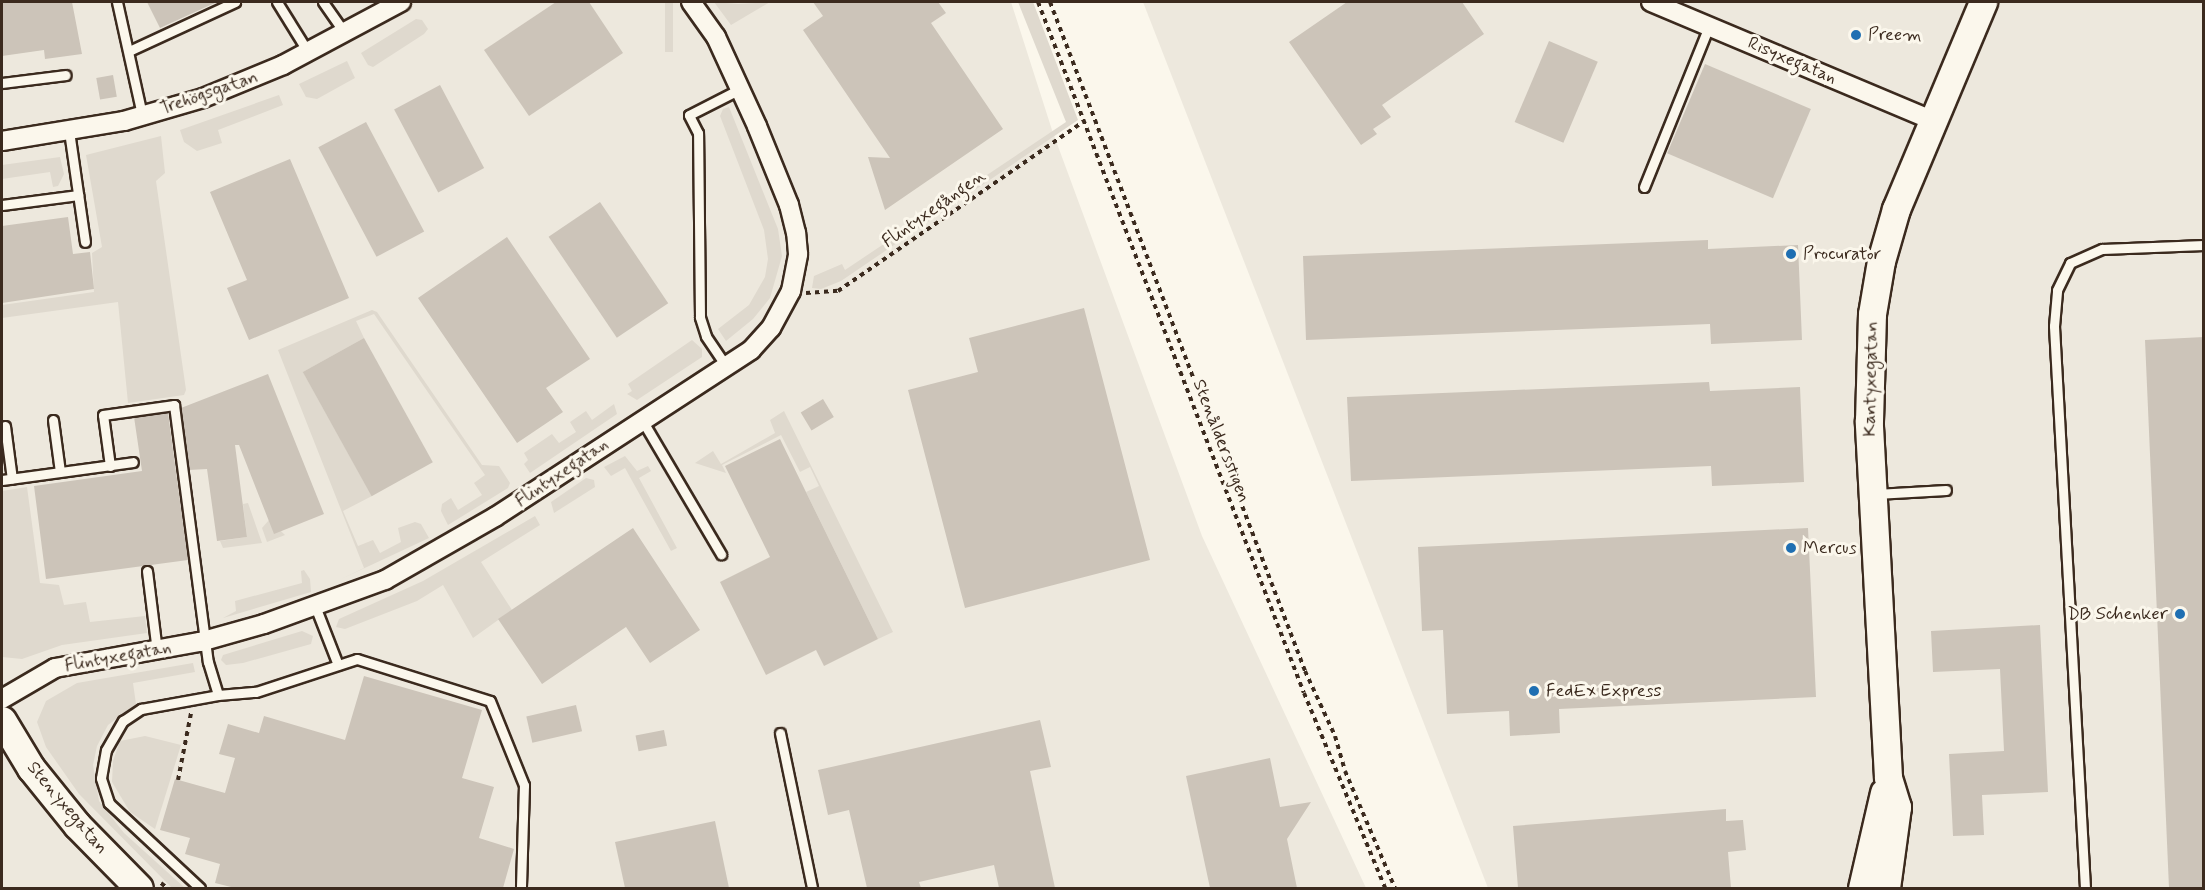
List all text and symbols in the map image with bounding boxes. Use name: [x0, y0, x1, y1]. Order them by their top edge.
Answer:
place label: Preem: [1868, 24, 1922, 46]
marker: Preem: [1849, 28, 1863, 42]
street label: Risyxegatan: [1744, 33, 1840, 89]
street label: Trehögsgatan: [157, 66, 261, 120]
street label: Flintyxegången: [878, 165, 990, 253]
place label: Procurator: [1803, 243, 1881, 265]
marker: Procurator: [1784, 247, 1798, 261]
street label: Kantyxegatan: [1859, 321, 1883, 437]
street label: Stenåldersstigen: [1188, 376, 1254, 506]
street label: Flintyxegatan: [511, 434, 613, 512]
place label: Mercus: [1803, 537, 1857, 559]
marker: Mercus: [1784, 541, 1798, 555]
place label: DB Schenker: [2068, 603, 2168, 625]
marker: DB Schenker: [2173, 607, 2187, 621]
street label: Flintyxegatan: [63, 637, 173, 677]
place label: FedEx Express: [1546, 680, 1662, 702]
marker: FedEx Express: [1527, 684, 1541, 698]
street label: Stenyxegatan: [22, 757, 112, 859]

